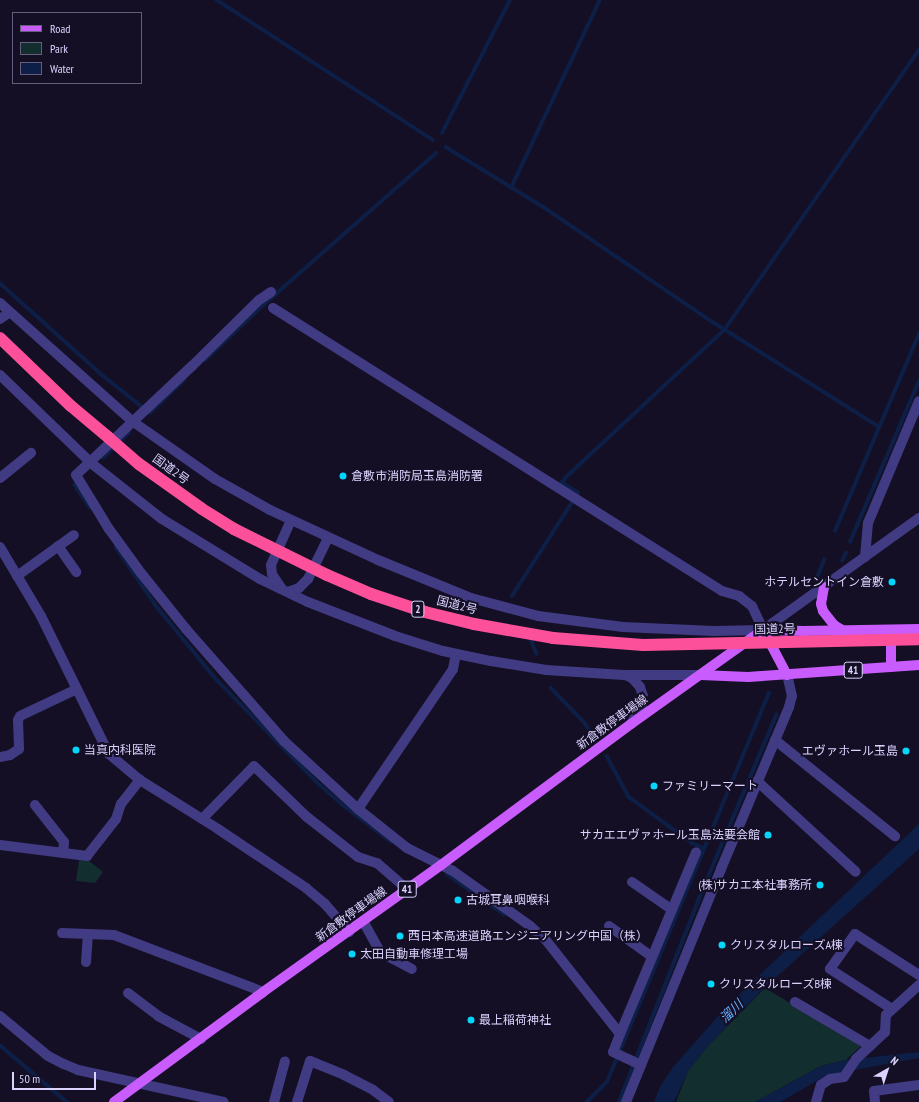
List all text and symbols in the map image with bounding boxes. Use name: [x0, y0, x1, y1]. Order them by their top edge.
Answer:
legend: [12, 12, 142, 84]
text: Road: [50, 21, 70, 36]
text: Park: [50, 41, 68, 56]
text: Water: [50, 61, 74, 76]
street label: 国道2号: [150, 451, 192, 487]
place label: 倉敷市消防局玉島消防署: [351, 469, 483, 483]
marker: 倉敷市消防局玉島消防署: [338, 471, 348, 481]
place label: ホテルセントイン倉敷: [764, 575, 884, 589]
marker: ホテルセントイン倉敷: [887, 577, 897, 587]
street label: 国道2号: [435, 593, 479, 617]
road number: 2: [411, 600, 425, 618]
street label: 国道2号: [754, 621, 796, 637]
road number: 41: [843, 661, 863, 679]
street label: 新倉敷停車場線: [574, 691, 650, 753]
place label: 当真内科医院: [84, 743, 156, 757]
place label: エヴァホール玉島: [802, 744, 898, 758]
marker: 当真内科医院: [71, 745, 81, 755]
marker: エヴァホール玉島: [901, 746, 911, 756]
place label: ファミリーマート: [662, 779, 758, 793]
marker: ファミリーマート: [649, 781, 659, 791]
place label: サカエエヴァホール玉島法要会館: [580, 828, 760, 842]
marker: サカエエヴァホール玉島法要会館: [763, 830, 773, 840]
place label: (株)サカエ本社事務所: [698, 878, 812, 892]
road number: 41: [397, 880, 417, 898]
marker: (株)サカエ本社事務所: [815, 880, 825, 890]
street label: 新倉敷停車場線: [313, 883, 389, 945]
place label: 古城耳鼻咽喉科: [466, 893, 550, 907]
marker: 古城耳鼻咽喉科: [453, 895, 463, 905]
place label: 西日本高速道路エンジニアリング中国（株）: [408, 929, 648, 943]
marker: 西日本高速道路エンジニアリング中国（株）: [395, 931, 405, 941]
place label: クリスタルローズA棟: [730, 938, 844, 952]
marker: クリスタルローズA棟: [717, 940, 727, 950]
place label: 太田自動車修理工場: [360, 947, 468, 961]
marker: 太田自動車修理工場: [347, 949, 357, 959]
place label: クリスタルローズB棟: [719, 977, 833, 991]
marker: クリスタルローズB棟: [706, 979, 716, 989]
water label: 溜川: [717, 997, 747, 1027]
place label: 最上稲荷神社: [479, 1013, 551, 1027]
marker: 最上稲荷神社: [466, 1015, 476, 1025]
north arrow: [867, 1050, 907, 1090]
text: N: [888, 1053, 901, 1068]
scale bar: [14, 1064, 98, 1090]
text: 50 m: [19, 1071, 40, 1086]

